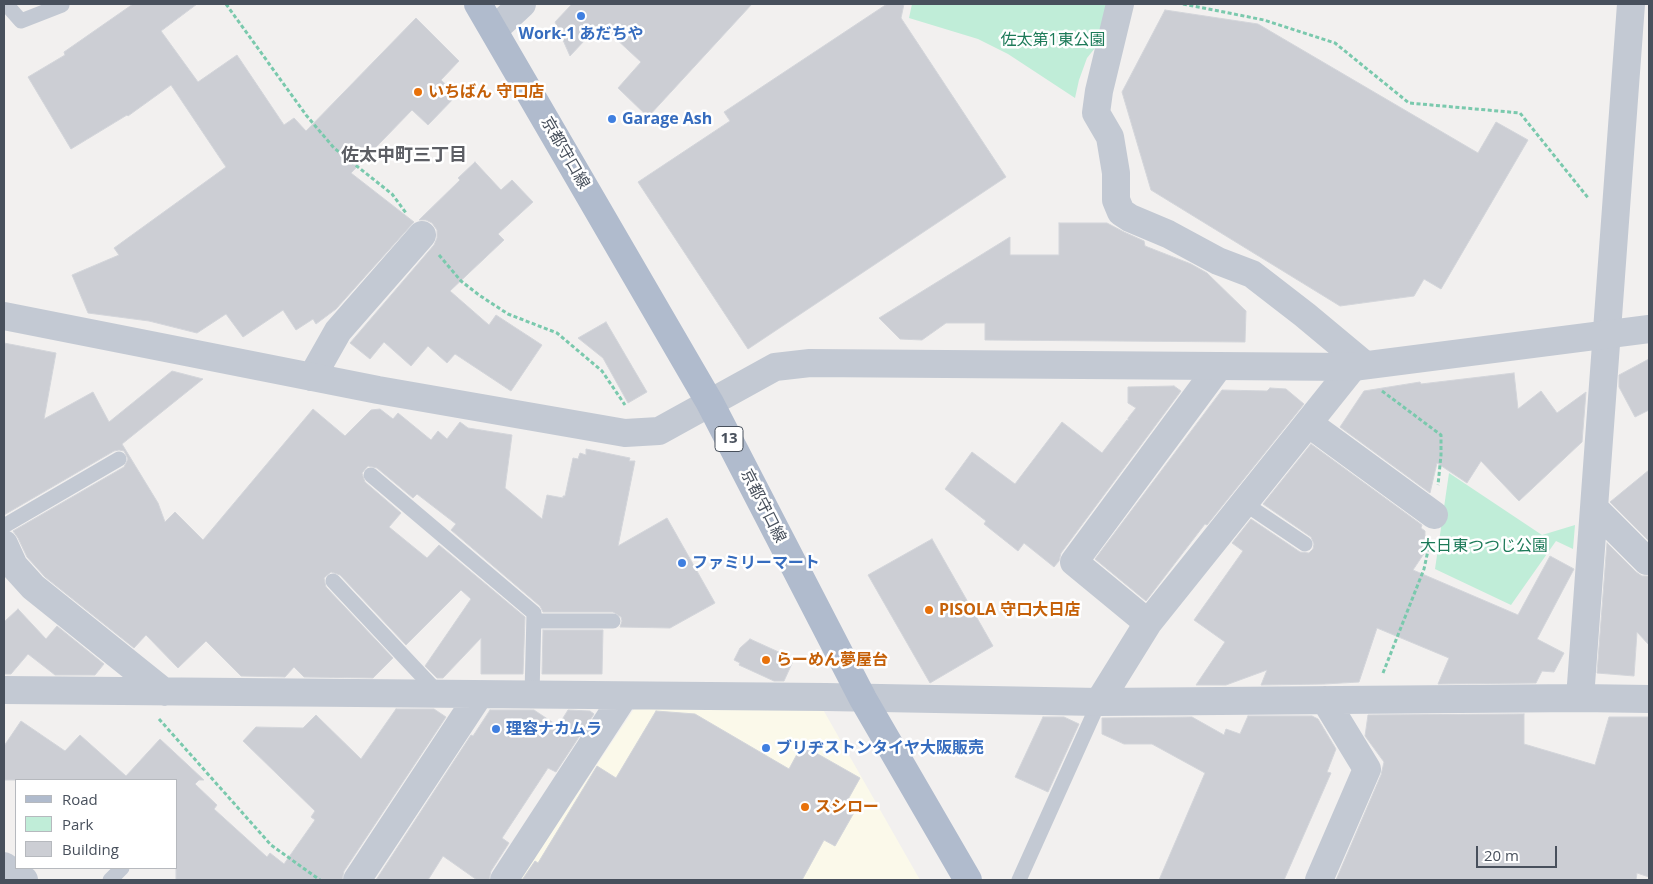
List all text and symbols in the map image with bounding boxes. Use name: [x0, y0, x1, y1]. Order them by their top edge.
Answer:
marker: Work-1 あだちや: [575, 10, 587, 22]
place label: Work-1 あだちや: [518, 24, 644, 44]
park label: 佐太第1東公園: [1000, 30, 1106, 50]
place label: いちばん 守口店: [428, 82, 544, 102]
marker: いちばん 守口店: [412, 86, 424, 98]
place label: Garage Ash: [622, 109, 712, 129]
marker: Garage Ash: [606, 113, 618, 125]
street label: 京都守口線: [537, 114, 593, 192]
district label: 佐太中町三丁目: [341, 145, 467, 167]
road number: 13: [715, 426, 743, 452]
street label: 京都守口線: [736, 466, 790, 546]
park label: 大日東つつじ公園: [1420, 536, 1548, 556]
place label: ファミリーマート: [692, 553, 820, 573]
marker: ファミリーマート: [676, 557, 688, 569]
place label: PISOLA 守口大日店: [939, 600, 1080, 620]
marker: PISOLA 守口大日店: [923, 604, 935, 616]
place label: らーめん夢屋台: [776, 650, 888, 670]
marker: らーめん夢屋台: [760, 654, 772, 666]
place label: 理容ナカムラ: [506, 719, 602, 739]
marker: 理容ナカムラ: [490, 723, 502, 735]
place label: ブリヂストンタイヤ大阪販売: [776, 738, 984, 758]
marker: ブリヂストンタイヤ大阪販売: [760, 742, 772, 754]
legend: [15, 779, 178, 869]
text: Road: [62, 789, 98, 809]
place label: スシロー: [815, 797, 879, 817]
marker: スシロー: [799, 801, 811, 813]
text: Park: [62, 814, 93, 834]
scale bar: [1478, 836, 1559, 868]
text: Building: [62, 839, 119, 859]
text: 20 m: [1484, 845, 1519, 865]

